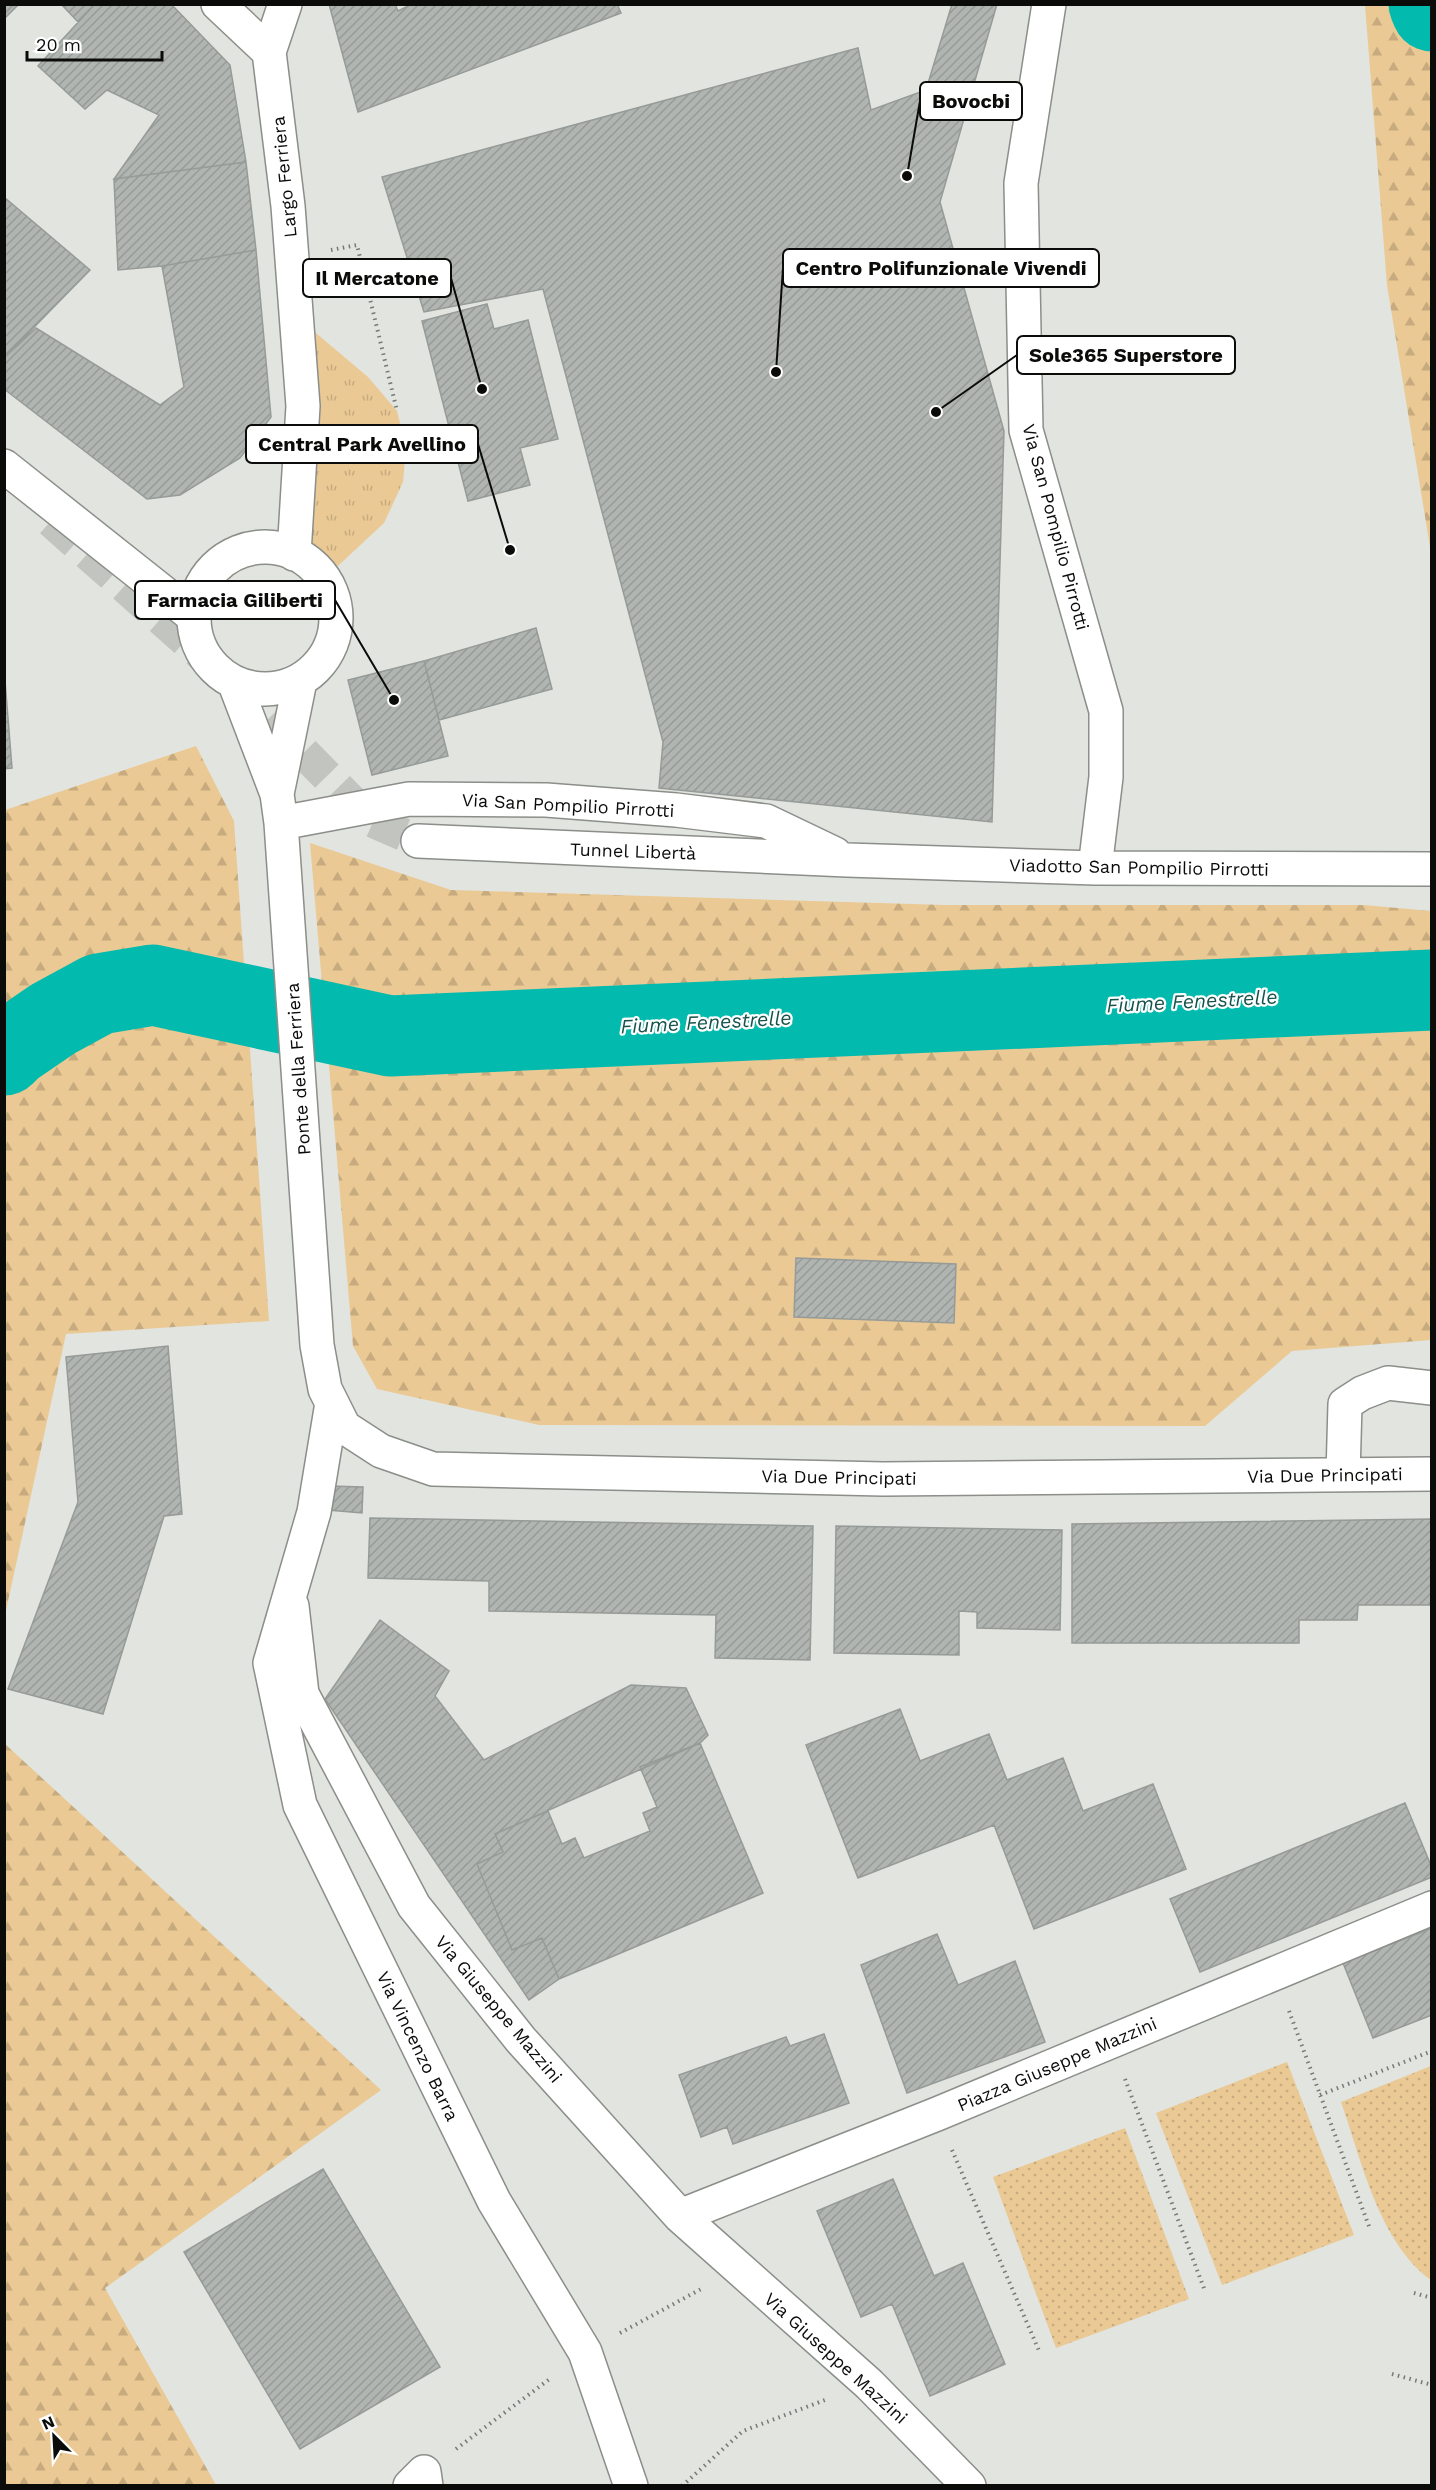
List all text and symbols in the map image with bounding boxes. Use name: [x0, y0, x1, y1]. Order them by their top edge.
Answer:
scale bar: [27, 24, 162, 62]
text: 20 m: [36, 34, 81, 55]
callout: Bovocbi: [920, 82, 1022, 120]
text: Bovocbi: [932, 89, 1010, 113]
street label: Largo Ferriera: [267, 115, 301, 239]
callout: Centro Polifunzionale Vivendi: [783, 249, 1099, 287]
text: Centro Polifunzionale Vivendi: [795, 256, 1087, 280]
callout: Il Mercatone: [303, 259, 451, 297]
text: Il Mercatone: [315, 266, 439, 290]
callout: Sole365 Superstore: [1017, 336, 1235, 374]
text: Sole365 Superstore: [1029, 343, 1223, 367]
street label: Via San Pompilio Pirrotti: [1018, 422, 1094, 632]
callout: Central Park Avellino: [246, 425, 478, 463]
text: Central Park Avellino: [258, 432, 466, 456]
callout: Farmacia Giliberti: [135, 581, 335, 619]
text: Farmacia Giliberti: [147, 588, 323, 612]
street label: Via San Pompilio Pirrotti: [461, 789, 675, 821]
street label: Tunnel Libertà: [570, 838, 696, 864]
street label: Viadotto San Pompilio Pirrotti: [1009, 854, 1269, 880]
street label: Ponte della Ferriera: [281, 982, 315, 1156]
water label: Fiume Fenestrelle: [1106, 985, 1278, 1017]
water label: Fiume Fenestrelle: [620, 1006, 792, 1038]
street label: Via Due Principati: [1247, 1463, 1403, 1487]
street label: Via Due Principati: [761, 1465, 917, 1489]
street label: Via Giuseppe Mazzini: [431, 1931, 567, 2087]
street label: Via Vincenzo Barra: [373, 1968, 463, 2124]
street label: Piazza Giuseppe Mazzini: [954, 2012, 1160, 2116]
street label: Via Giuseppe Mazzini: [760, 2288, 912, 2428]
north arrow: [24, 2406, 84, 2466]
text: N: [39, 2412, 57, 2434]

